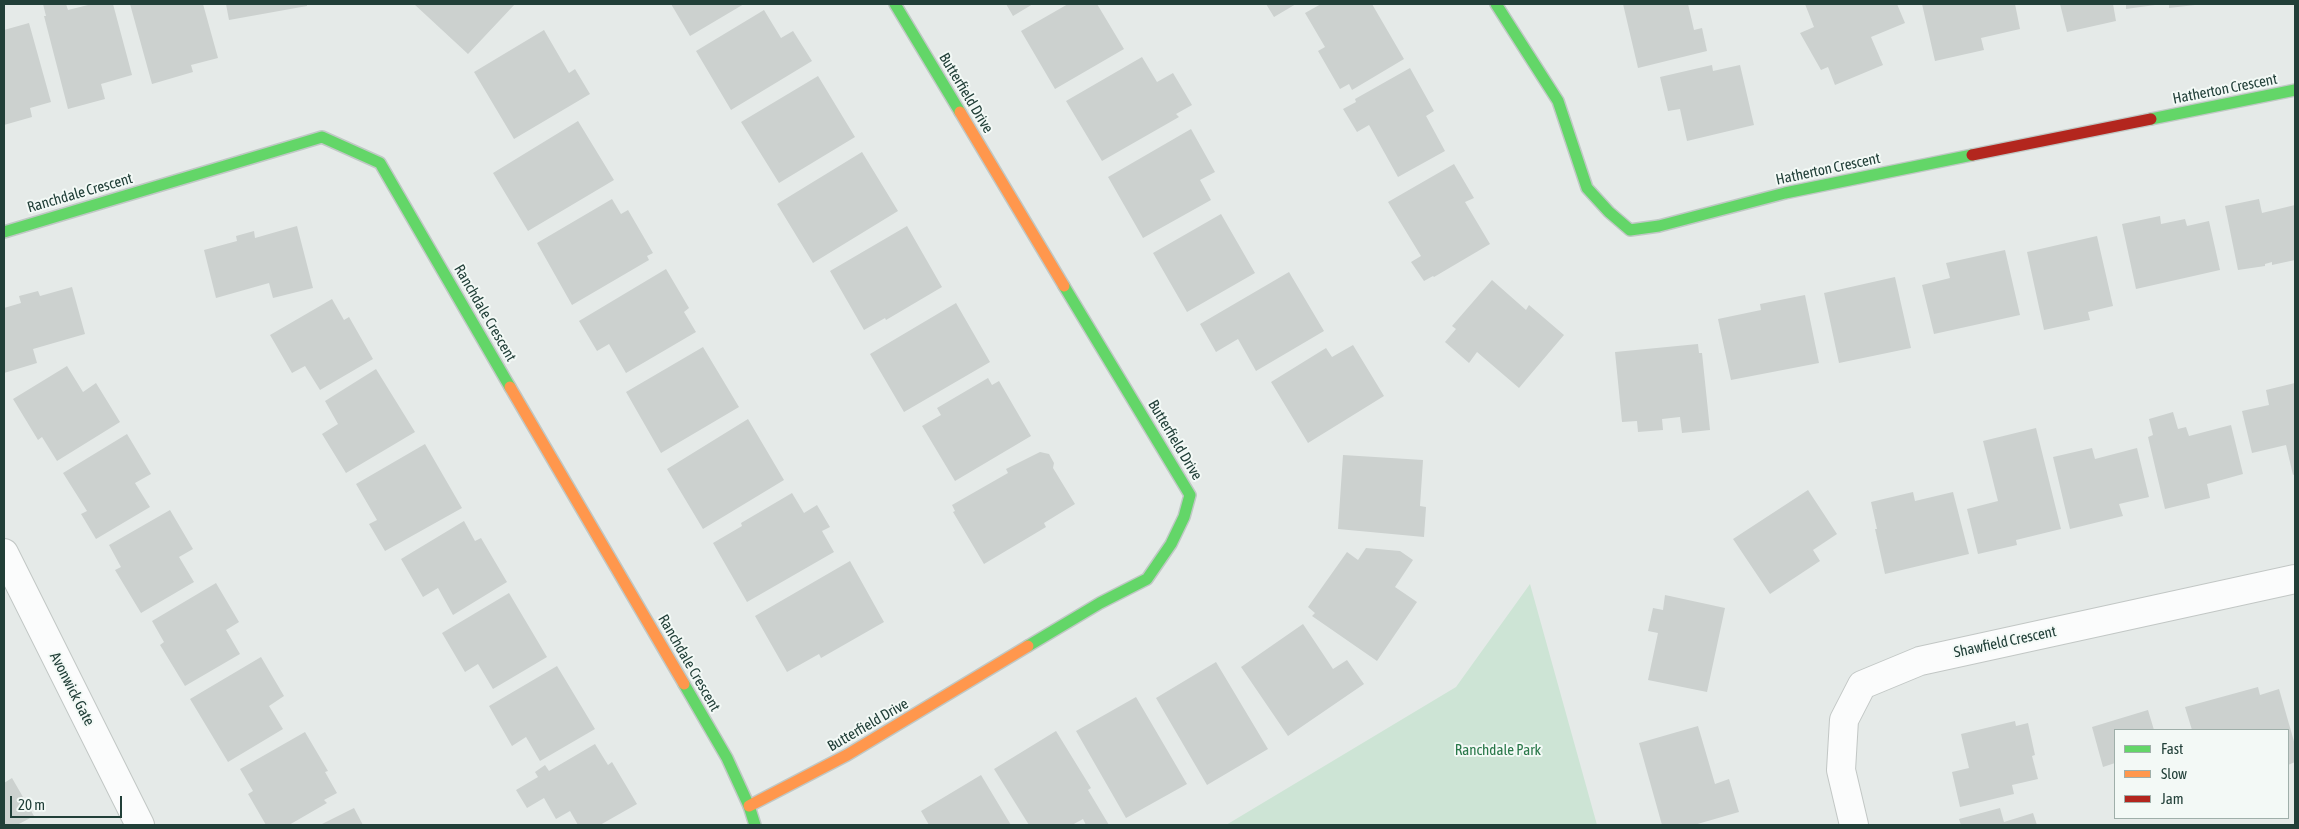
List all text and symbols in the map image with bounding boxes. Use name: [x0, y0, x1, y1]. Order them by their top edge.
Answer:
street label: Butterfield Drive: [935, 50, 997, 136]
street label: Hatherton Crescent: [2171, 70, 2279, 108]
street label: Hatherton Crescent: [1774, 149, 1882, 189]
street label: Ranchdale Crescent: [25, 169, 135, 217]
street label: Ranchdale Crescent: [450, 261, 520, 365]
street label: Butterfield Drive: [1144, 397, 1206, 483]
street label: Ranchdale Crescent: [654, 611, 724, 715]
street label: Shawfield Crescent: [1952, 622, 2058, 662]
street label: Avonwick Gate: [46, 649, 98, 729]
street label: Butterfield Drive: [824, 695, 912, 755]
legend: [2114, 729, 2289, 819]
text: Fast: [2161, 740, 2183, 757]
park label: Ranchdale Park: [1455, 741, 1541, 759]
text: Slow: [2161, 765, 2187, 782]
scale bar: [12, 786, 125, 818]
text: Jam: [2161, 790, 2184, 807]
text: 20 m: [18, 796, 45, 813]

